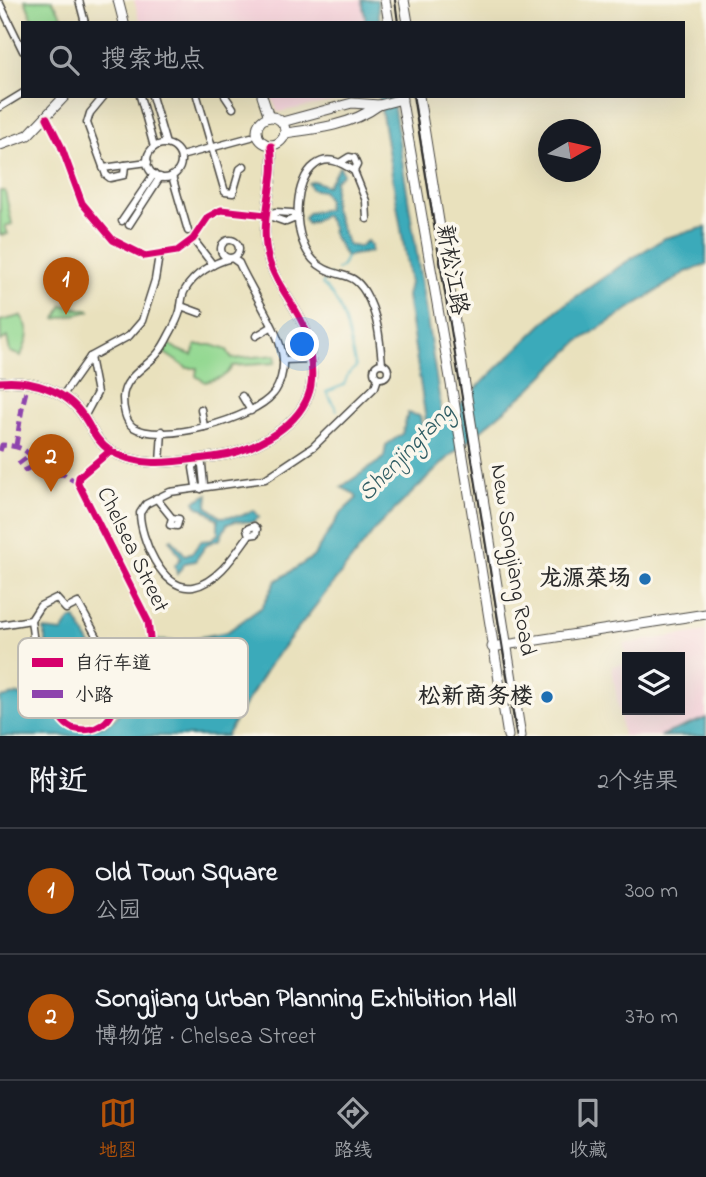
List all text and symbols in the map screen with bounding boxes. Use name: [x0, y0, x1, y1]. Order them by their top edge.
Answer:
search box: [21, 21, 685, 98]
icon: search: [45, 41, 83, 79]
text: 搜索地点: [101, 42, 205, 80]
north arrow: [538, 119, 601, 182]
street label: 新松江路: [427, 222, 475, 318]
pin: 1: [43, 257, 89, 315]
your location: [285, 327, 319, 361]
water label: Shenjingtang: [351, 395, 464, 510]
pin: 2: [28, 434, 74, 492]
street label: New Songjiang Road: [480, 462, 543, 658]
street label: Chelsea Street: [87, 482, 177, 619]
place label: 龙源菜场: [539, 563, 631, 596]
marker: 龙源菜场: [637, 571, 653, 587]
legend: [18, 638, 248, 718]
text: 自行车道: [75, 651, 151, 678]
map controls: [622, 652, 685, 715]
button: layers: [622, 652, 685, 715]
place label: 松新商务楼: [418, 681, 533, 714]
text: 小路: [75, 683, 113, 710]
marker: 松新商务楼: [539, 689, 555, 705]
text: 附近: [28, 761, 88, 805]
text: 2个结果: [598, 766, 678, 799]
text: Old Town Square: [95, 855, 277, 893]
text: 1: [47, 875, 55, 908]
text: 300 m: [625, 875, 678, 908]
text: 公园: [95, 895, 141, 928]
text: Songjiang Urban Planning Exhibition Hall: [95, 981, 516, 1019]
text: 2: [45, 1001, 57, 1034]
text: 370 m: [625, 1001, 678, 1034]
text: 博物馆 · Chelsea Street: [95, 1021, 316, 1054]
tab: 地图: [99, 1094, 137, 1165]
tab: 路线: [334, 1094, 372, 1165]
tab: 收藏: [569, 1094, 607, 1165]

